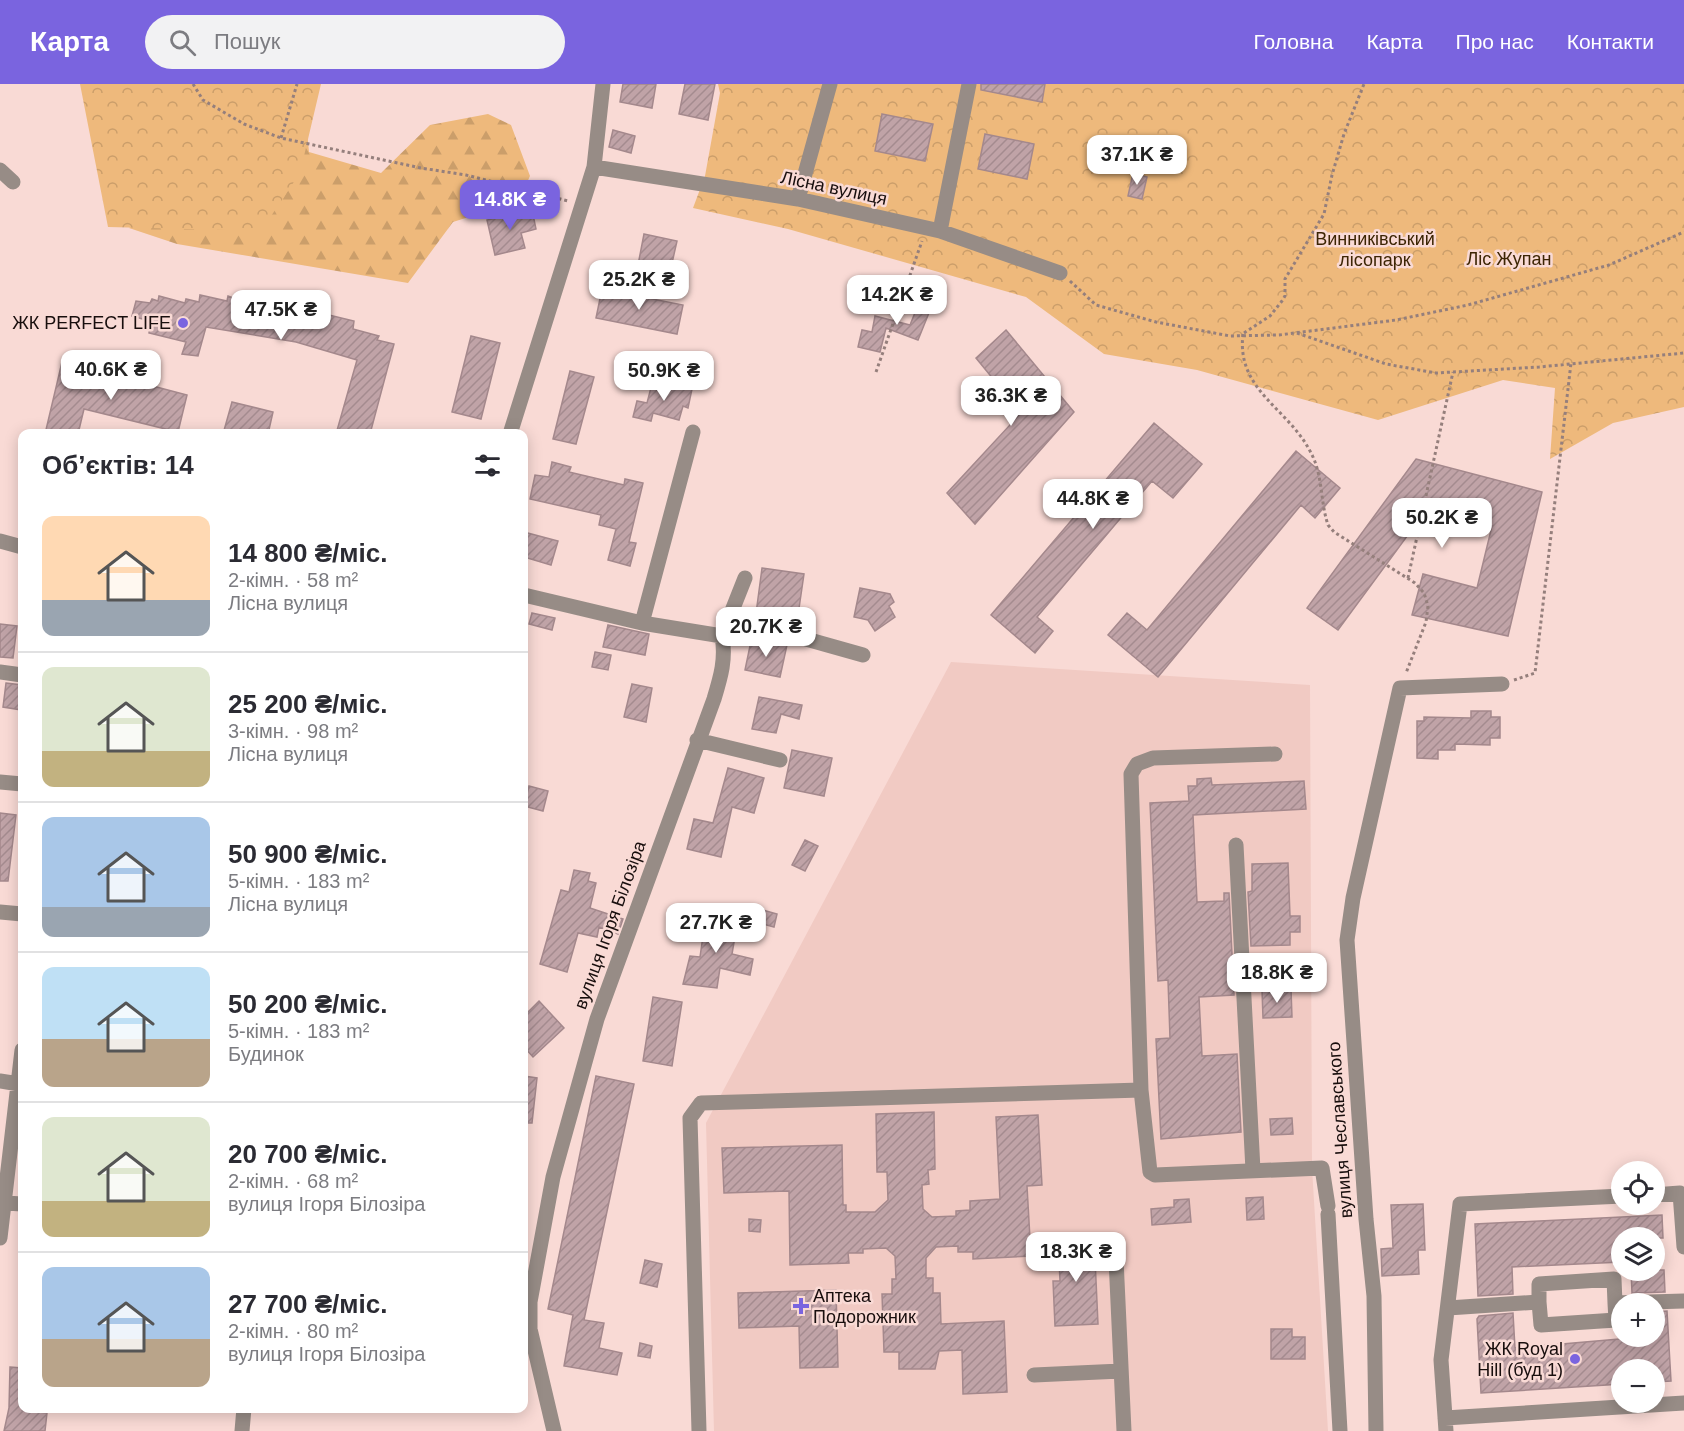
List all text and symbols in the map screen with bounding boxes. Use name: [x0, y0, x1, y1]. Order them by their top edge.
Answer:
search box: [145, 15, 565, 69]
text: Карта: [30, 26, 109, 57]
icon: search: [166, 26, 199, 59]
text: Пошук: [214, 29, 280, 54]
text: Головна: [1254, 30, 1333, 53]
text: Карта: [1366, 30, 1423, 53]
text: Про нас: [1456, 30, 1534, 53]
text: Контакти: [1567, 30, 1654, 53]
pin: 37.1K ₴: [1082, 135, 1192, 186]
text: 37.1K ₴: [1101, 143, 1173, 165]
street label: Лісна вулиця: [779, 167, 889, 209]
pin: 14.8K ₴: [455, 180, 565, 231]
text: 14.8K ₴: [474, 188, 546, 210]
park label: Винниківський лісопарк: [1315, 229, 1435, 270]
park label: Ліс Жупан: [1467, 249, 1551, 269]
pin: 25.2K ₴: [584, 260, 694, 311]
text: 25.2K ₴: [603, 268, 675, 290]
pin: 14.2K ₴: [842, 275, 952, 326]
text: 14.2K ₴: [861, 283, 933, 305]
pin: 47.5K ₴: [226, 290, 336, 341]
text: 47.5K ₴: [245, 298, 317, 320]
place label: ЖК PERFECT LIFE: [12, 313, 171, 333]
marker: ЖК PERFECT LIFE: [176, 316, 190, 330]
pin: 40.6K ₴: [56, 350, 166, 401]
pin: 50.9K ₴: [609, 351, 719, 402]
text: 40.6K ₴: [75, 358, 147, 380]
text: 50.9K ₴: [628, 359, 700, 381]
pin: 36.3K ₴: [956, 376, 1066, 427]
text: 36.3K ₴: [975, 384, 1047, 406]
icon: filters: [471, 449, 504, 482]
text: Об’єктів: 14: [42, 450, 194, 480]
pin: 44.8K ₴: [1038, 479, 1148, 530]
text: 44.8K ₴: [1057, 487, 1129, 509]
pin: 50.2K ₴: [1387, 498, 1497, 549]
text: 50.2K ₴: [1406, 506, 1478, 528]
text: 14 800 ₴/міс.: [228, 538, 387, 568]
icon: home: [90, 540, 162, 612]
text: 2-кімн. · 58 m²: [228, 569, 358, 591]
text: Лісна вулиця: [228, 592, 348, 614]
pin: 20.7K ₴: [711, 607, 821, 658]
text: 20.7K ₴: [730, 615, 802, 637]
text: 25 200 ₴/міс.: [228, 689, 387, 719]
icon: home: [90, 691, 162, 763]
text: 3-кімн. · 98 m²: [228, 720, 358, 742]
text: Лісна вулиця: [228, 743, 348, 765]
street label: вулиця Ігоря Білозіра: [570, 837, 650, 1012]
text: 50 900 ₴/міс.: [228, 839, 387, 869]
icon: home: [90, 841, 162, 913]
text: 5-кімн. · 183 m²: [228, 870, 369, 892]
text: Лісна вулиця: [228, 893, 348, 915]
pin: 27.7K ₴: [661, 903, 771, 954]
text: 27.7K ₴: [680, 911, 752, 933]
pin: 18.8K ₴: [1222, 953, 1332, 1004]
text: 18.8K ₴: [1241, 961, 1313, 983]
text: 50 200 ₴/міс.: [228, 989, 387, 1019]
icon: home: [90, 991, 162, 1063]
text: 5-кімн. · 183 m²: [228, 1020, 369, 1042]
street label: вулиця Чеславського: [1324, 1041, 1356, 1219]
text: Будинок: [228, 1043, 304, 1065]
text: 20 700 ₴/міс.: [228, 1139, 387, 1169]
icon: home: [90, 1141, 162, 1213]
map controls: [1611, 1161, 1665, 1413]
button: locate: [1611, 1161, 1665, 1215]
text: 2-кімн. · 68 m²: [228, 1170, 358, 1192]
text: вулиця Ігоря Білозіра: [228, 1193, 425, 1215]
button: layers: [1611, 1227, 1665, 1281]
pin: 18.3K ₴: [1021, 1232, 1131, 1283]
text: 18.3K ₴: [1040, 1240, 1112, 1262]
place label: Аптека Подорожник: [813, 1286, 916, 1327]
text: 27 700 ₴/міс.: [228, 1289, 387, 1319]
icon: home: [90, 1291, 162, 1363]
button: +: [1611, 1293, 1665, 1347]
marker: Аптека Подорожник: [794, 1299, 808, 1313]
text: 2-кімн. · 80 m²: [228, 1320, 358, 1342]
place label: ЖК Royal Hill (буд 1): [1477, 1339, 1563, 1380]
text: вулиця Ігоря Білозіра: [228, 1343, 425, 1365]
marker: ЖК Royal Hill (буд 1): [1568, 1352, 1582, 1366]
button: −: [1611, 1359, 1665, 1413]

